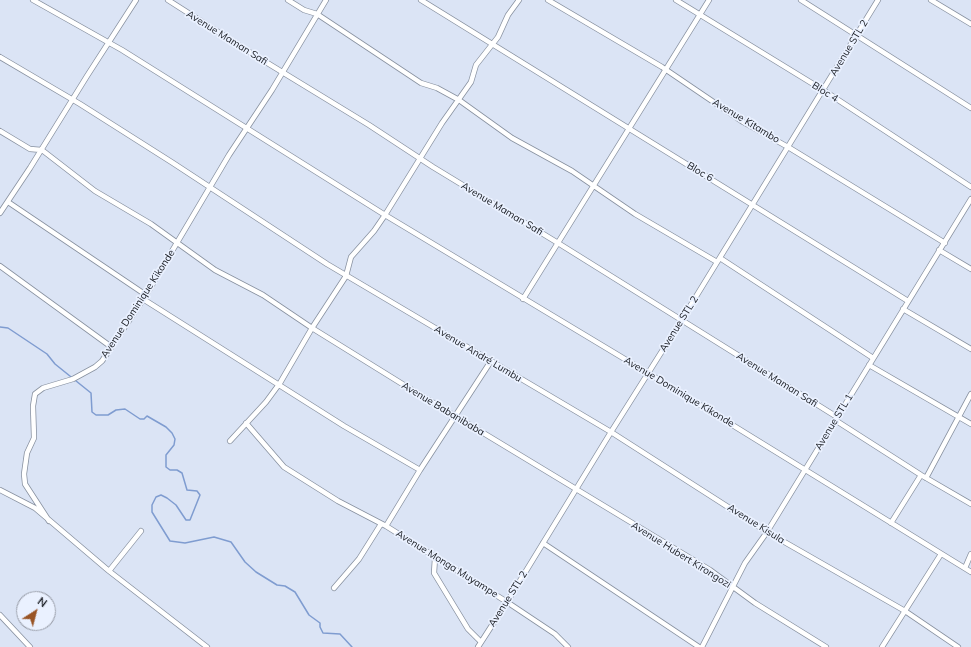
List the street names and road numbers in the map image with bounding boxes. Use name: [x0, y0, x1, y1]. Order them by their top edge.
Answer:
street label: Avenue Maman Safi: [184, 8, 270, 68]
street label: Avenue STL 2: [827, 18, 871, 78]
street label: Bloc 4: [810, 79, 840, 105]
street label: Avenue Kitambo: [710, 96, 782, 146]
street label: Bloc 6: [685, 160, 715, 184]
street label: Avenue Maman Safi: [459, 180, 545, 238]
street label: Avenue Dominique Kikonde: [98, 248, 178, 360]
street label: Avenue STL 2: [657, 294, 701, 354]
street label: Avenue André Lumbu: [432, 323, 524, 385]
street label: Avenue Maman Safi: [734, 350, 820, 410]
street label: Avenue Dominique Kikonde: [622, 354, 736, 430]
street label: Avenue Babanibaba: [399, 380, 487, 438]
street label: Avenue STL 1: [812, 392, 856, 452]
street label: Avenue Kisula: [725, 502, 787, 546]
street label: Avenue Hubert Kirongozi: [629, 519, 733, 591]
street label: Avenue Monga Muyampe: [394, 528, 500, 600]
street label: Avenue STL 2: [486, 569, 530, 629]

